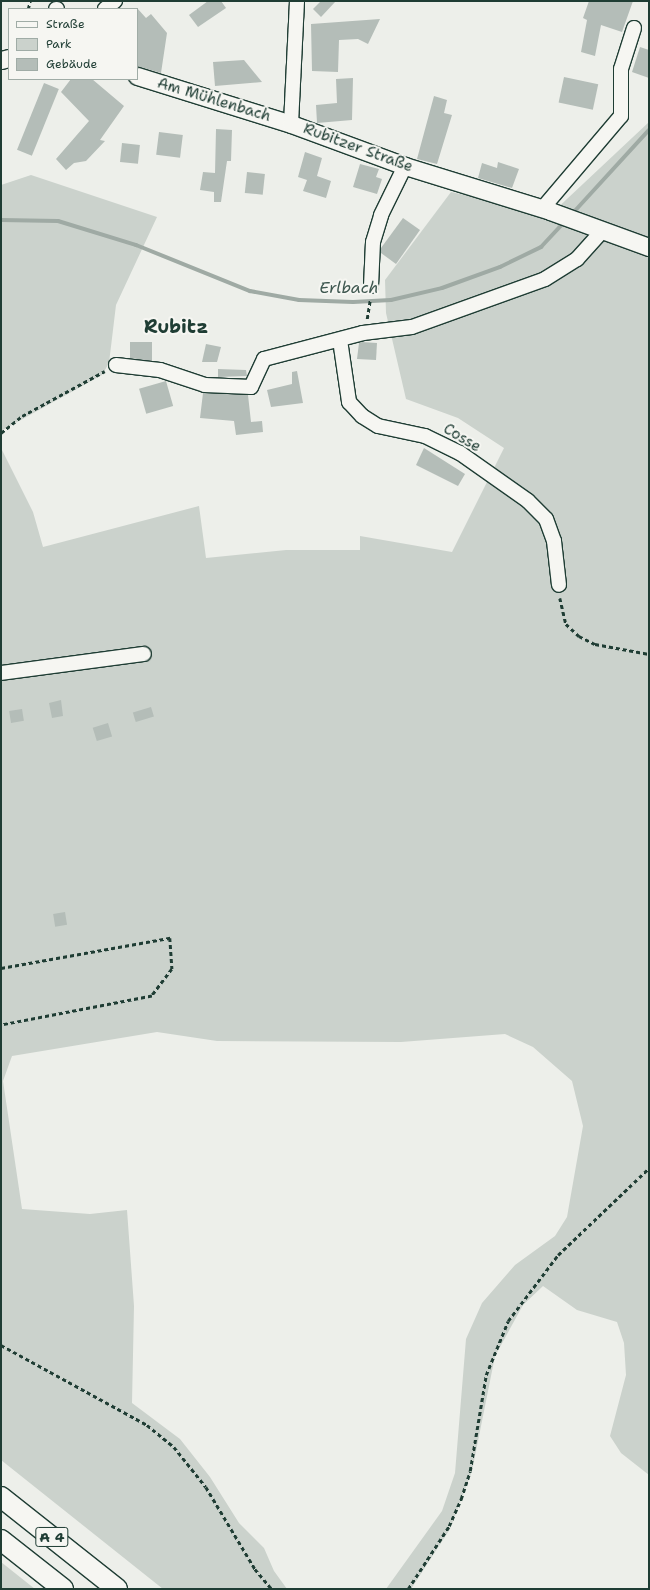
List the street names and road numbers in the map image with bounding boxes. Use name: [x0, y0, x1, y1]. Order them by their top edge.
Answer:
street label: Am Mühlenbach: [155, 74, 273, 126]
street label: Rubitzer Straße: [301, 120, 415, 176]
street label: Cosse: [440, 420, 484, 456]
road number: A 4: [35, 1525, 69, 1549]

